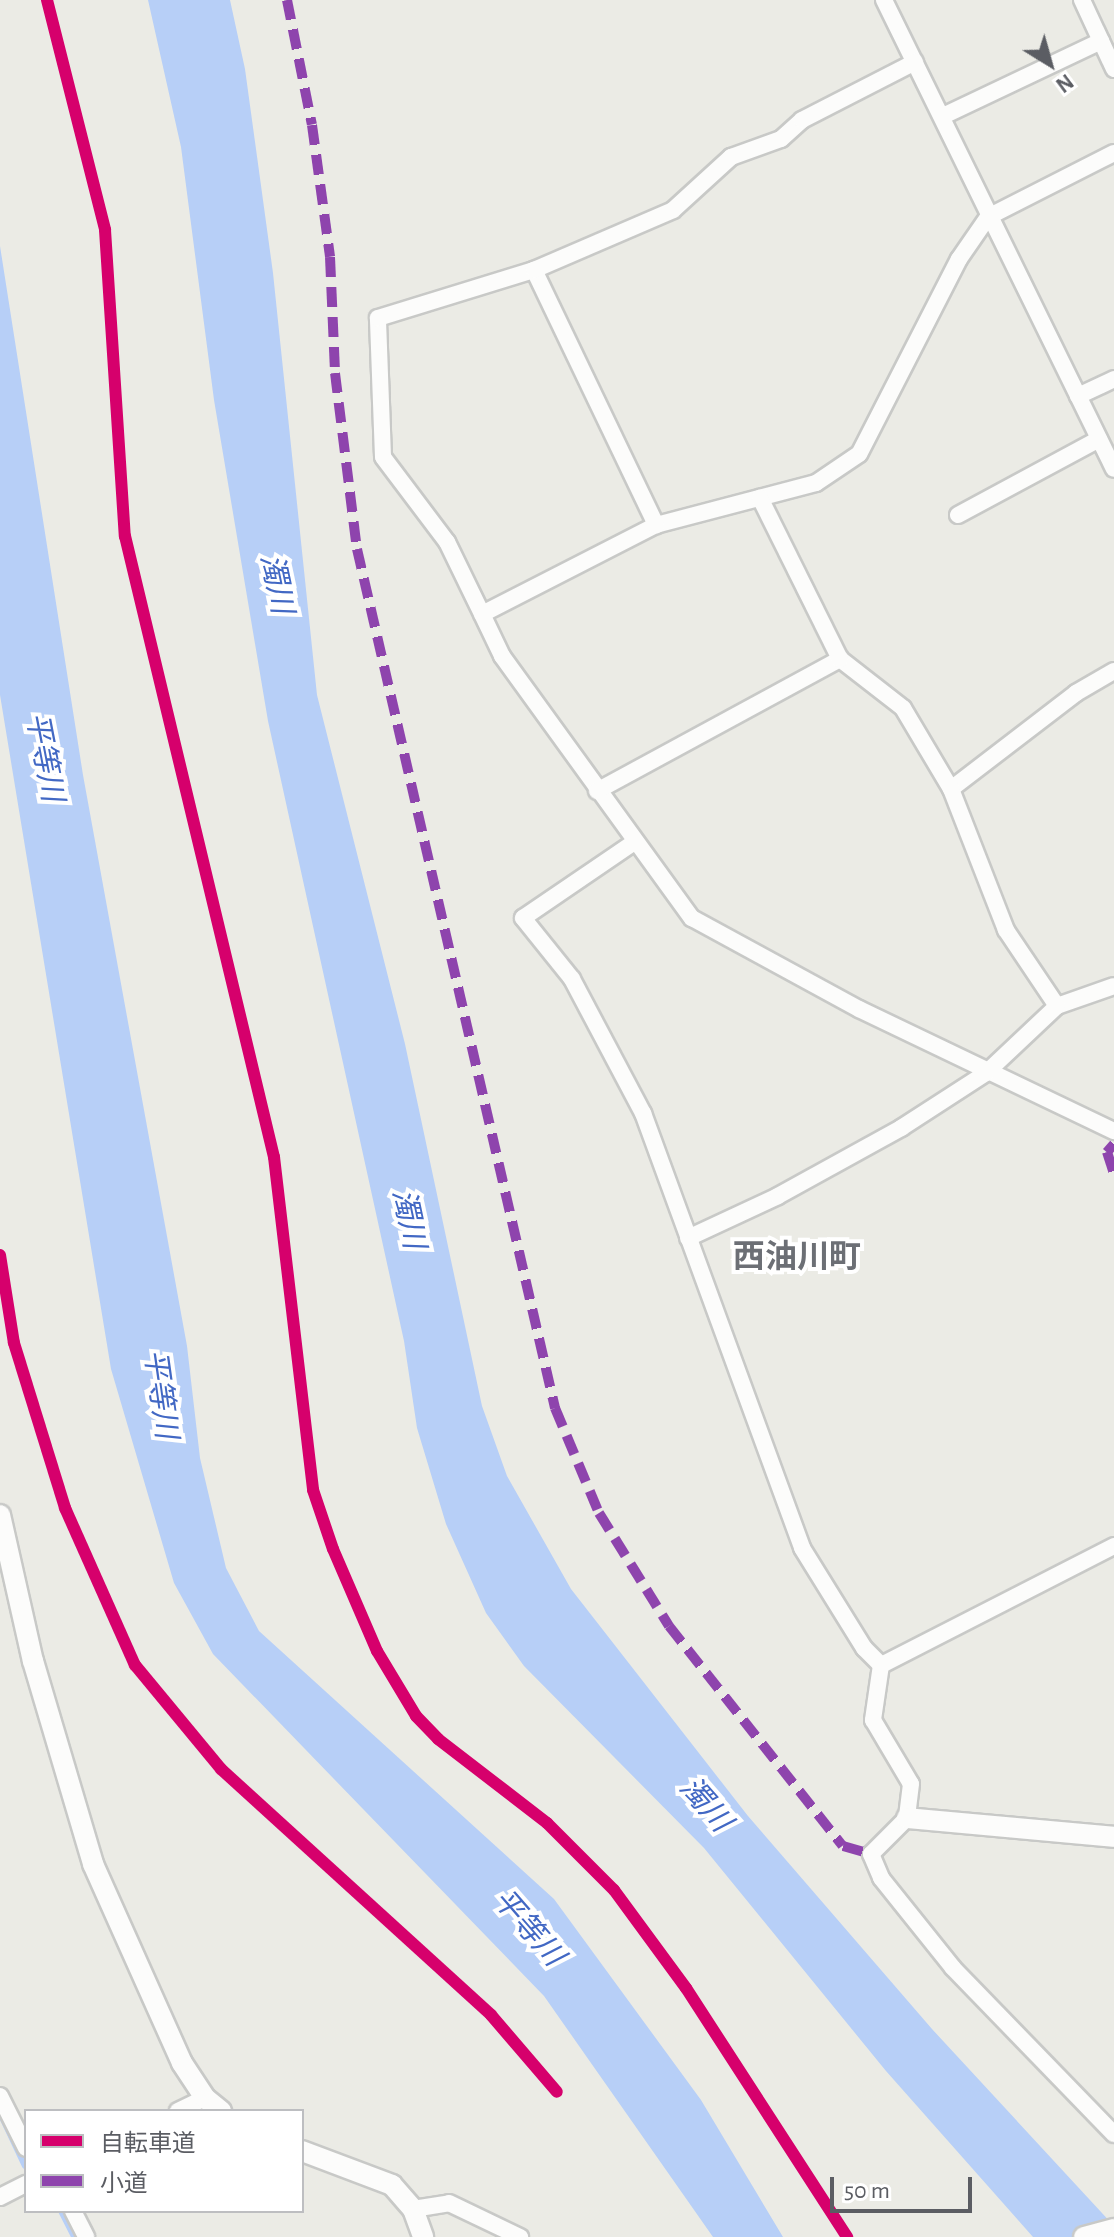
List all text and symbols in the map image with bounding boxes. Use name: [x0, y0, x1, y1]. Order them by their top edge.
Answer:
north arrow: [1010, 24, 1090, 104]
text: N: [1052, 70, 1077, 97]
water label: 濁川: [252, 551, 300, 617]
water label: 平等川: [18, 709, 70, 805]
water label: 濁川: [384, 1186, 432, 1252]
district label: 西油川町: [733, 1238, 861, 1276]
water label: 平等川: [136, 1347, 184, 1441]
water label: 濁川: [672, 1771, 738, 1839]
water label: 平等川: [485, 1882, 571, 1974]
legend: [24, 2109, 304, 2213]
text: 自転車道: [100, 2132, 196, 2156]
scale bar: [834, 2161, 976, 2211]
text: 小道: [100, 2172, 148, 2196]
text: 50 m: [844, 2179, 890, 2203]

